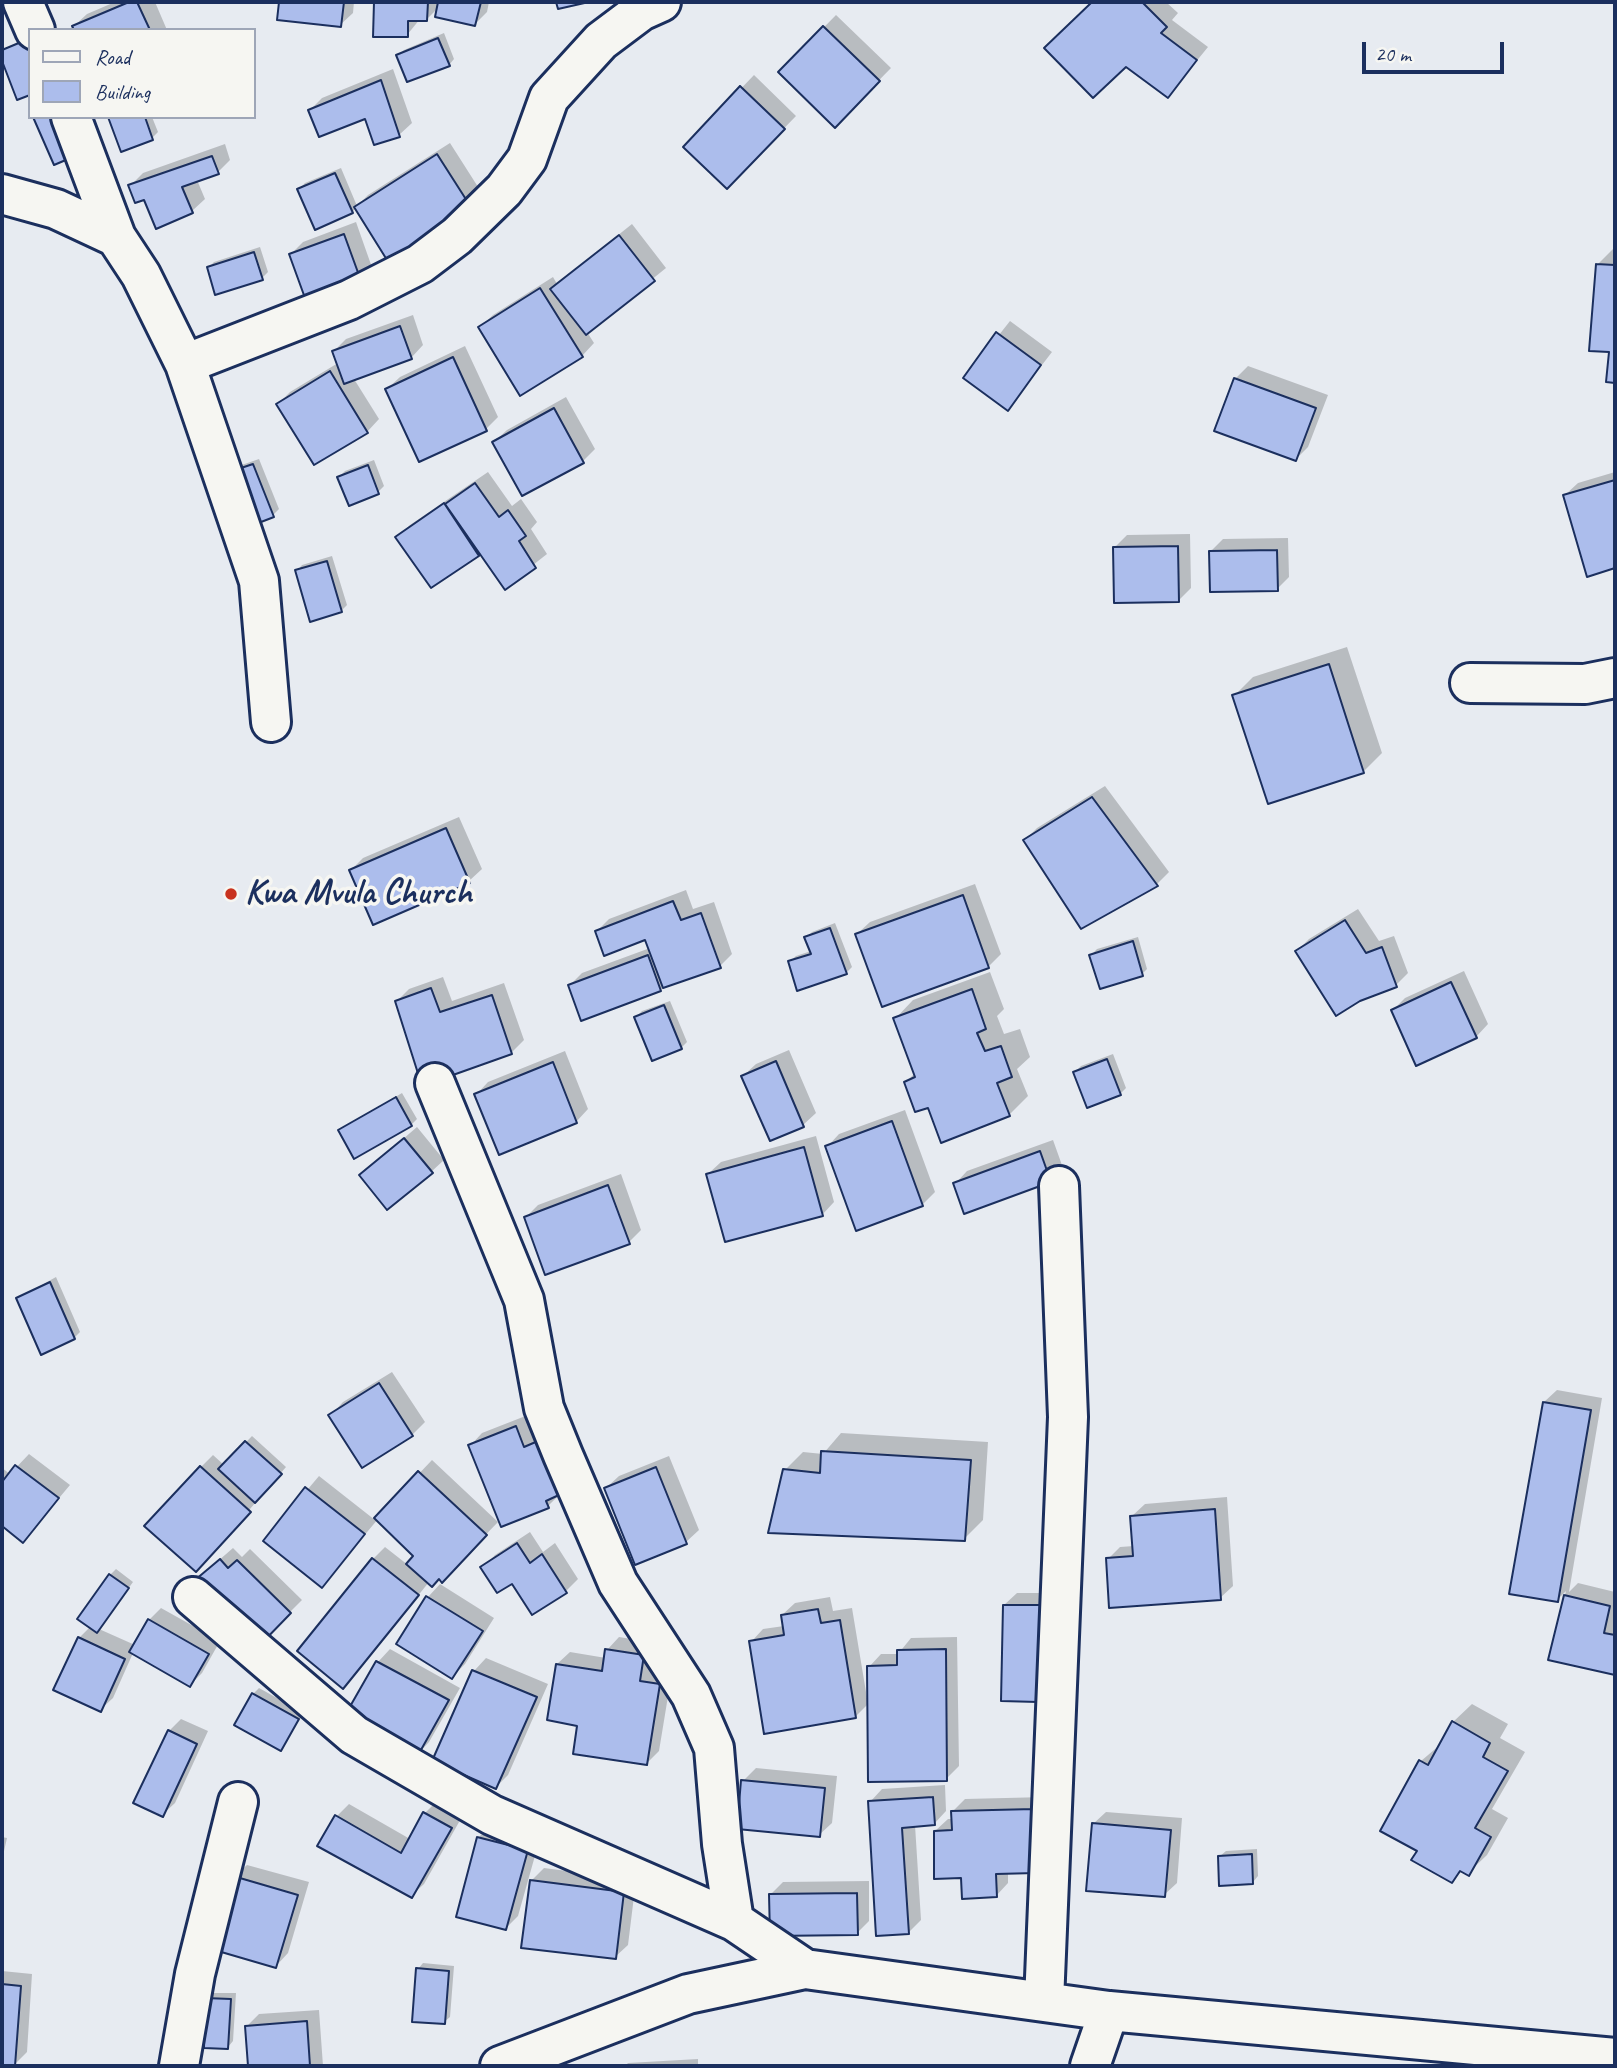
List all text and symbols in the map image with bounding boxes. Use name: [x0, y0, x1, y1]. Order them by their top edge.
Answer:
legend: [28, 28, 256, 119]
scale bar: [1365, 28, 1507, 72]
text: 20 m: [1375, 41, 1411, 67]
text: Road: [95, 44, 130, 70]
text: Building: [95, 79, 150, 105]
place label: Kwa Mvula Church: [245, 873, 472, 915]
marker: Kwa Mvula Church: [223, 886, 239, 902]

